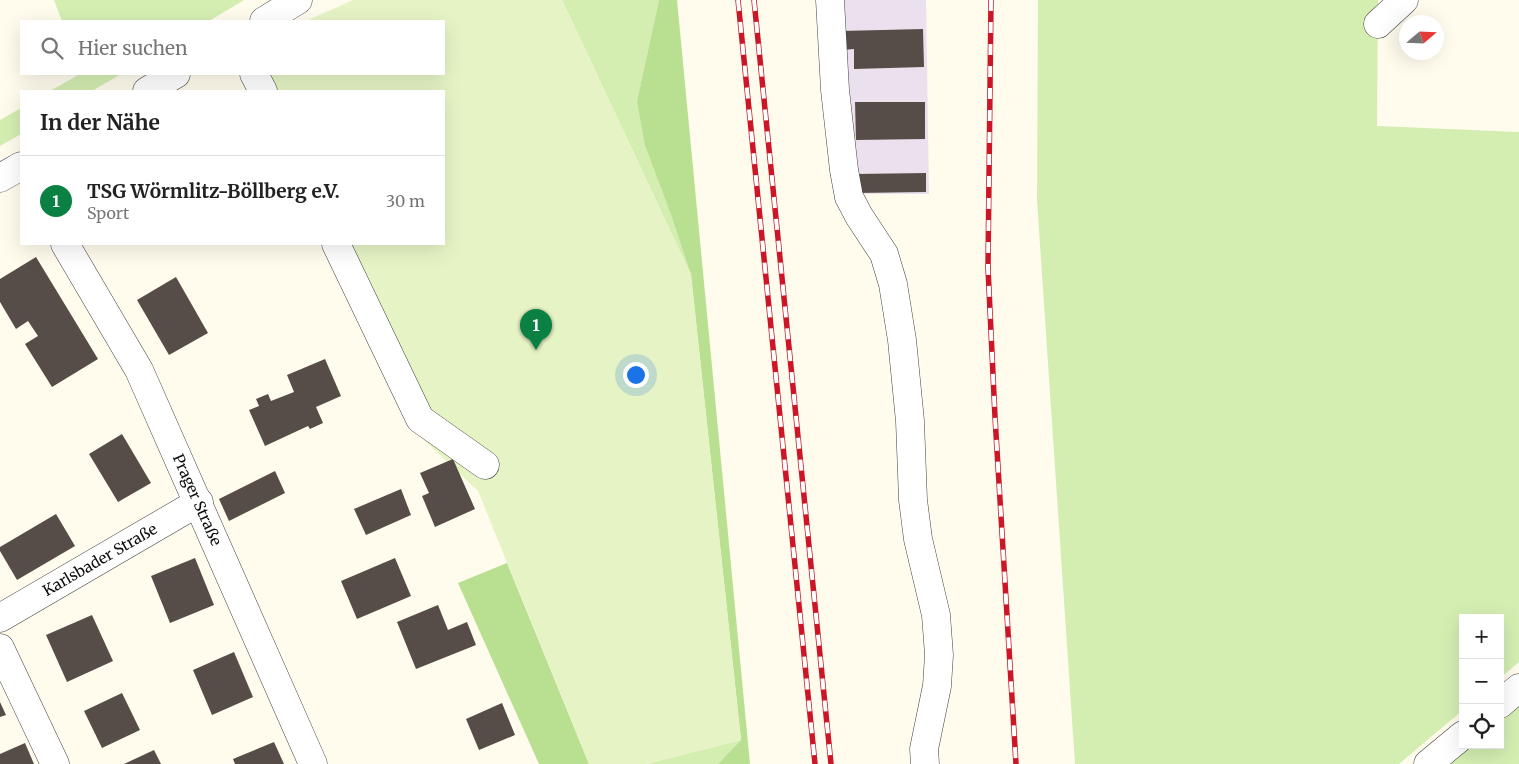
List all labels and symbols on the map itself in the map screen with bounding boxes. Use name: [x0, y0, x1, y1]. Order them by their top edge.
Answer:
north arrow: [1399, 15, 1444, 60]
pin: 1: [520, 309, 552, 350]
your location: [623, 362, 649, 388]
street label: Prager Straße: [169, 451, 226, 549]
street label: Karlsbader Straße: [39, 519, 160, 600]

